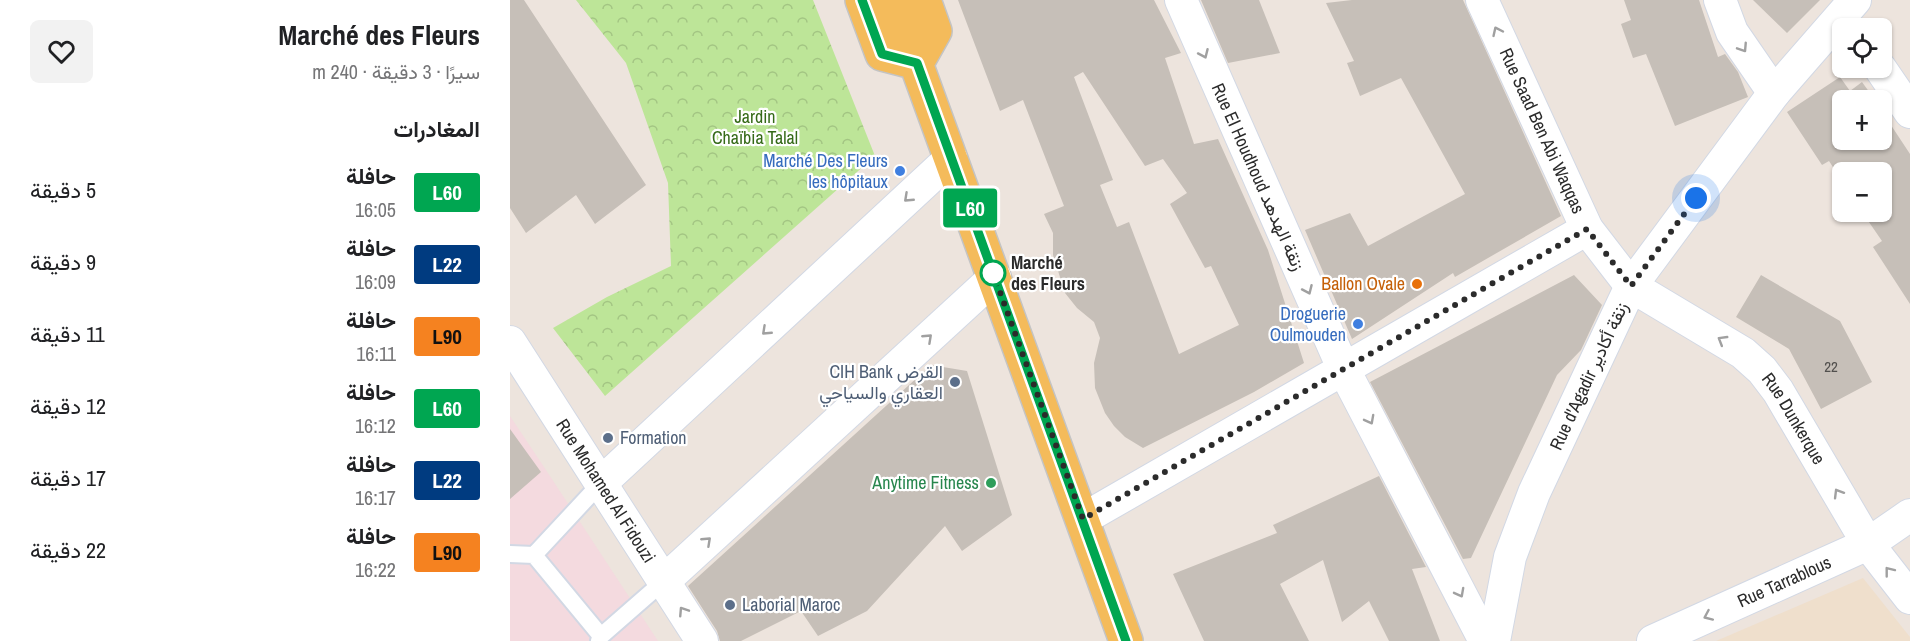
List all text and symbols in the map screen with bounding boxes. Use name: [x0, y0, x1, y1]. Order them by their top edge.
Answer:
text: Marché des Fleurs: [278, 16, 480, 54]
map controls: [1832, 18, 1892, 222]
button: locate: [1832, 18, 1892, 78]
button: heart: [30, 20, 93, 83]
one-way arrow: [1492, 27, 1504, 38]
one-way arrow: [1736, 42, 1747, 53]
street label: Rue Saad Ben Abi Waqqas: [1494, 44, 1591, 217]
one-way arrow: [1197, 47, 1209, 58]
text: سيرًا · 3 دقيقة · 240 m: [312, 58, 480, 85]
street label: Rue El Houdhoud زنقة الهدهد: [1206, 79, 1311, 275]
button: +: [1832, 90, 1892, 150]
park label: Jardin Chaïbia Talal: [712, 104, 798, 150]
text: المغادرات: [394, 114, 480, 144]
place label: Marché Des Fleurs les hôpitaux: [763, 148, 889, 194]
text: حافلة: [346, 161, 396, 191]
button: −: [1832, 162, 1892, 222]
marker: Marché Des Fleurs les hôpitaux: [893, 164, 907, 178]
text: 5 دقيقة: [30, 175, 96, 205]
text: L60: [432, 178, 462, 207]
your location: [1681, 183, 1711, 213]
line badge: L60: [936, 188, 1004, 228]
one-way arrow: [905, 191, 915, 202]
text: L60: [955, 194, 985, 223]
text: 16:05: [355, 196, 396, 223]
text: حافلة: [346, 233, 396, 263]
text: 9 دقيقة: [30, 247, 96, 277]
text: L22: [432, 250, 462, 279]
place label: Marché des Fleurs: [1011, 250, 1085, 296]
marker: Marché des Fleurs: [980, 260, 1006, 286]
text: 16:09: [355, 268, 396, 295]
place label: Ballon Ovale: [1321, 271, 1405, 296]
marker: Ballon Ovale: [1410, 277, 1424, 291]
one-way arrow: [1301, 283, 1313, 294]
street label: Rue d'Agadir زنقة أكادير: [1543, 298, 1634, 454]
place label: Droguerie Oulmouden: [1270, 301, 1346, 347]
text: حافلة: [346, 305, 396, 335]
marker: Droguerie Oulmouden: [1351, 317, 1365, 331]
text: 11 دقيقة: [30, 319, 105, 349]
text: L90: [432, 322, 462, 351]
one-way arrow: [762, 323, 773, 334]
one-way arrow: [921, 334, 931, 345]
one-way arrow: [1718, 336, 1728, 348]
text: 16:11: [356, 340, 396, 367]
house number: 22: [1824, 356, 1838, 377]
place label: CIH Bank القرض العقاري والسياحي: [819, 359, 943, 408]
street label: Rue Dunkerque: [1756, 367, 1831, 469]
marker: CIH Bank القرض العقاري والسياحي: [948, 375, 962, 389]
text: حافلة: [346, 377, 396, 407]
text: 12 دقيقة: [30, 391, 106, 421]
text: L60: [432, 394, 462, 423]
text: 16:12: [355, 412, 396, 439]
street label: Rue Mohamed Al Fidouzi: [550, 414, 662, 568]
one-way arrow: [1363, 414, 1374, 424]
place label: Formation: [620, 425, 687, 450]
marker: Formation: [601, 431, 615, 445]
text: حافلة: [346, 449, 396, 479]
text: 17 دقيقة: [30, 463, 106, 493]
text: L22: [432, 466, 462, 495]
place label: Anytime Fitness: [871, 470, 979, 495]
marker: Anytime Fitness: [984, 476, 998, 490]
text: 16:17: [355, 484, 396, 511]
one-way arrow: [1834, 489, 1845, 499]
text: حافلة: [346, 521, 396, 551]
text: 22 دقيقة: [30, 535, 106, 565]
one-way arrow: [700, 537, 711, 548]
text: L90: [432, 538, 462, 567]
street label: Rue Tarrablous: [1733, 549, 1835, 613]
text: 16:22: [355, 556, 396, 583]
one-way arrow: [1885, 567, 1896, 578]
one-way arrow: [1453, 587, 1464, 597]
place label: Laborial Maroc: [742, 592, 840, 617]
marker: Laborial Maroc: [723, 598, 737, 612]
one-way arrow: [678, 607, 690, 617]
one-way arrow: [1704, 609, 1715, 621]

